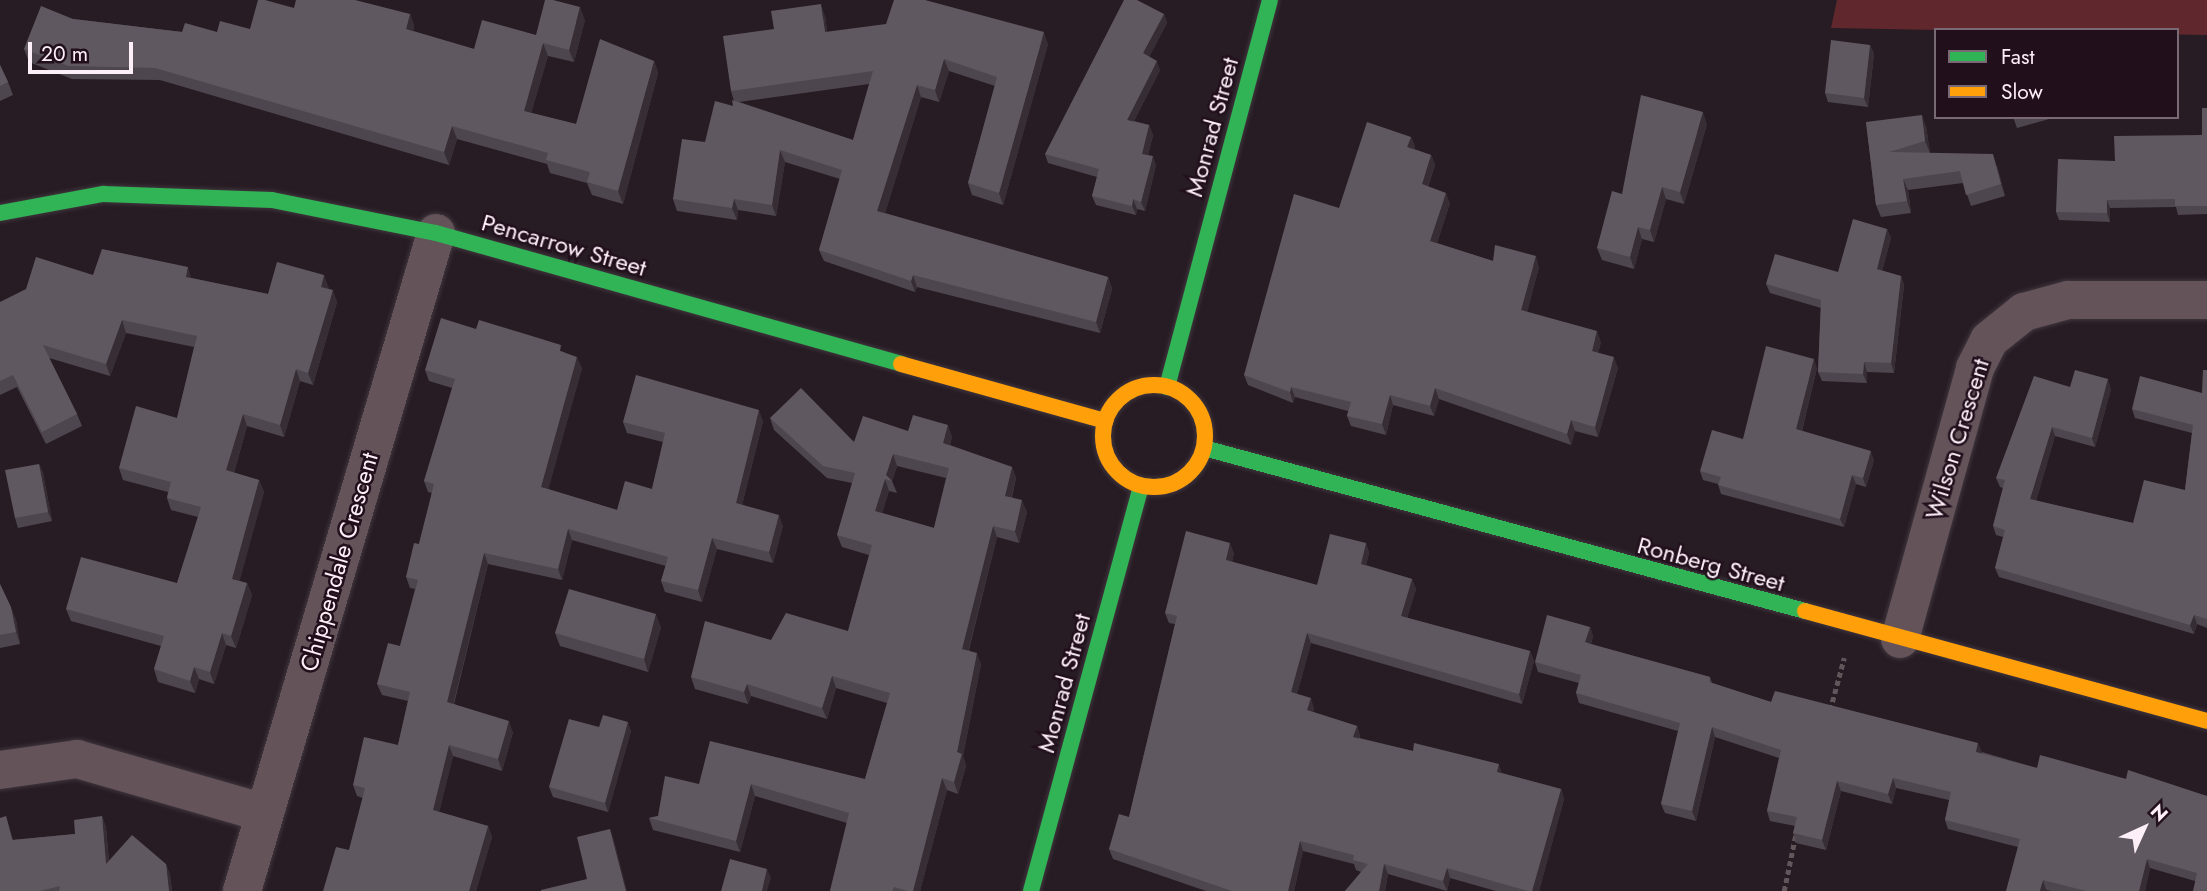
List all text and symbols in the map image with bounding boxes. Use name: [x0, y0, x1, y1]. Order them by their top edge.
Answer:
scale bar: [32, 28, 136, 72]
legend: [1934, 28, 2179, 119]
text: 20 m: [41, 39, 88, 69]
text: Fast: [2001, 42, 2034, 72]
street label: Monrad Street: [1180, 54, 1244, 200]
text: Slow: [2001, 77, 2043, 107]
street label: Pencarrow Street: [478, 208, 650, 282]
street label: Wilson Crescent: [1919, 355, 1995, 523]
street label: Chippendale Crescent: [294, 449, 384, 675]
street label: Ronberg Street: [1634, 531, 1788, 597]
street label: Monrad Street: [1032, 610, 1096, 756]
north arrow: [2109, 793, 2179, 863]
text: N: [2144, 798, 2174, 828]

